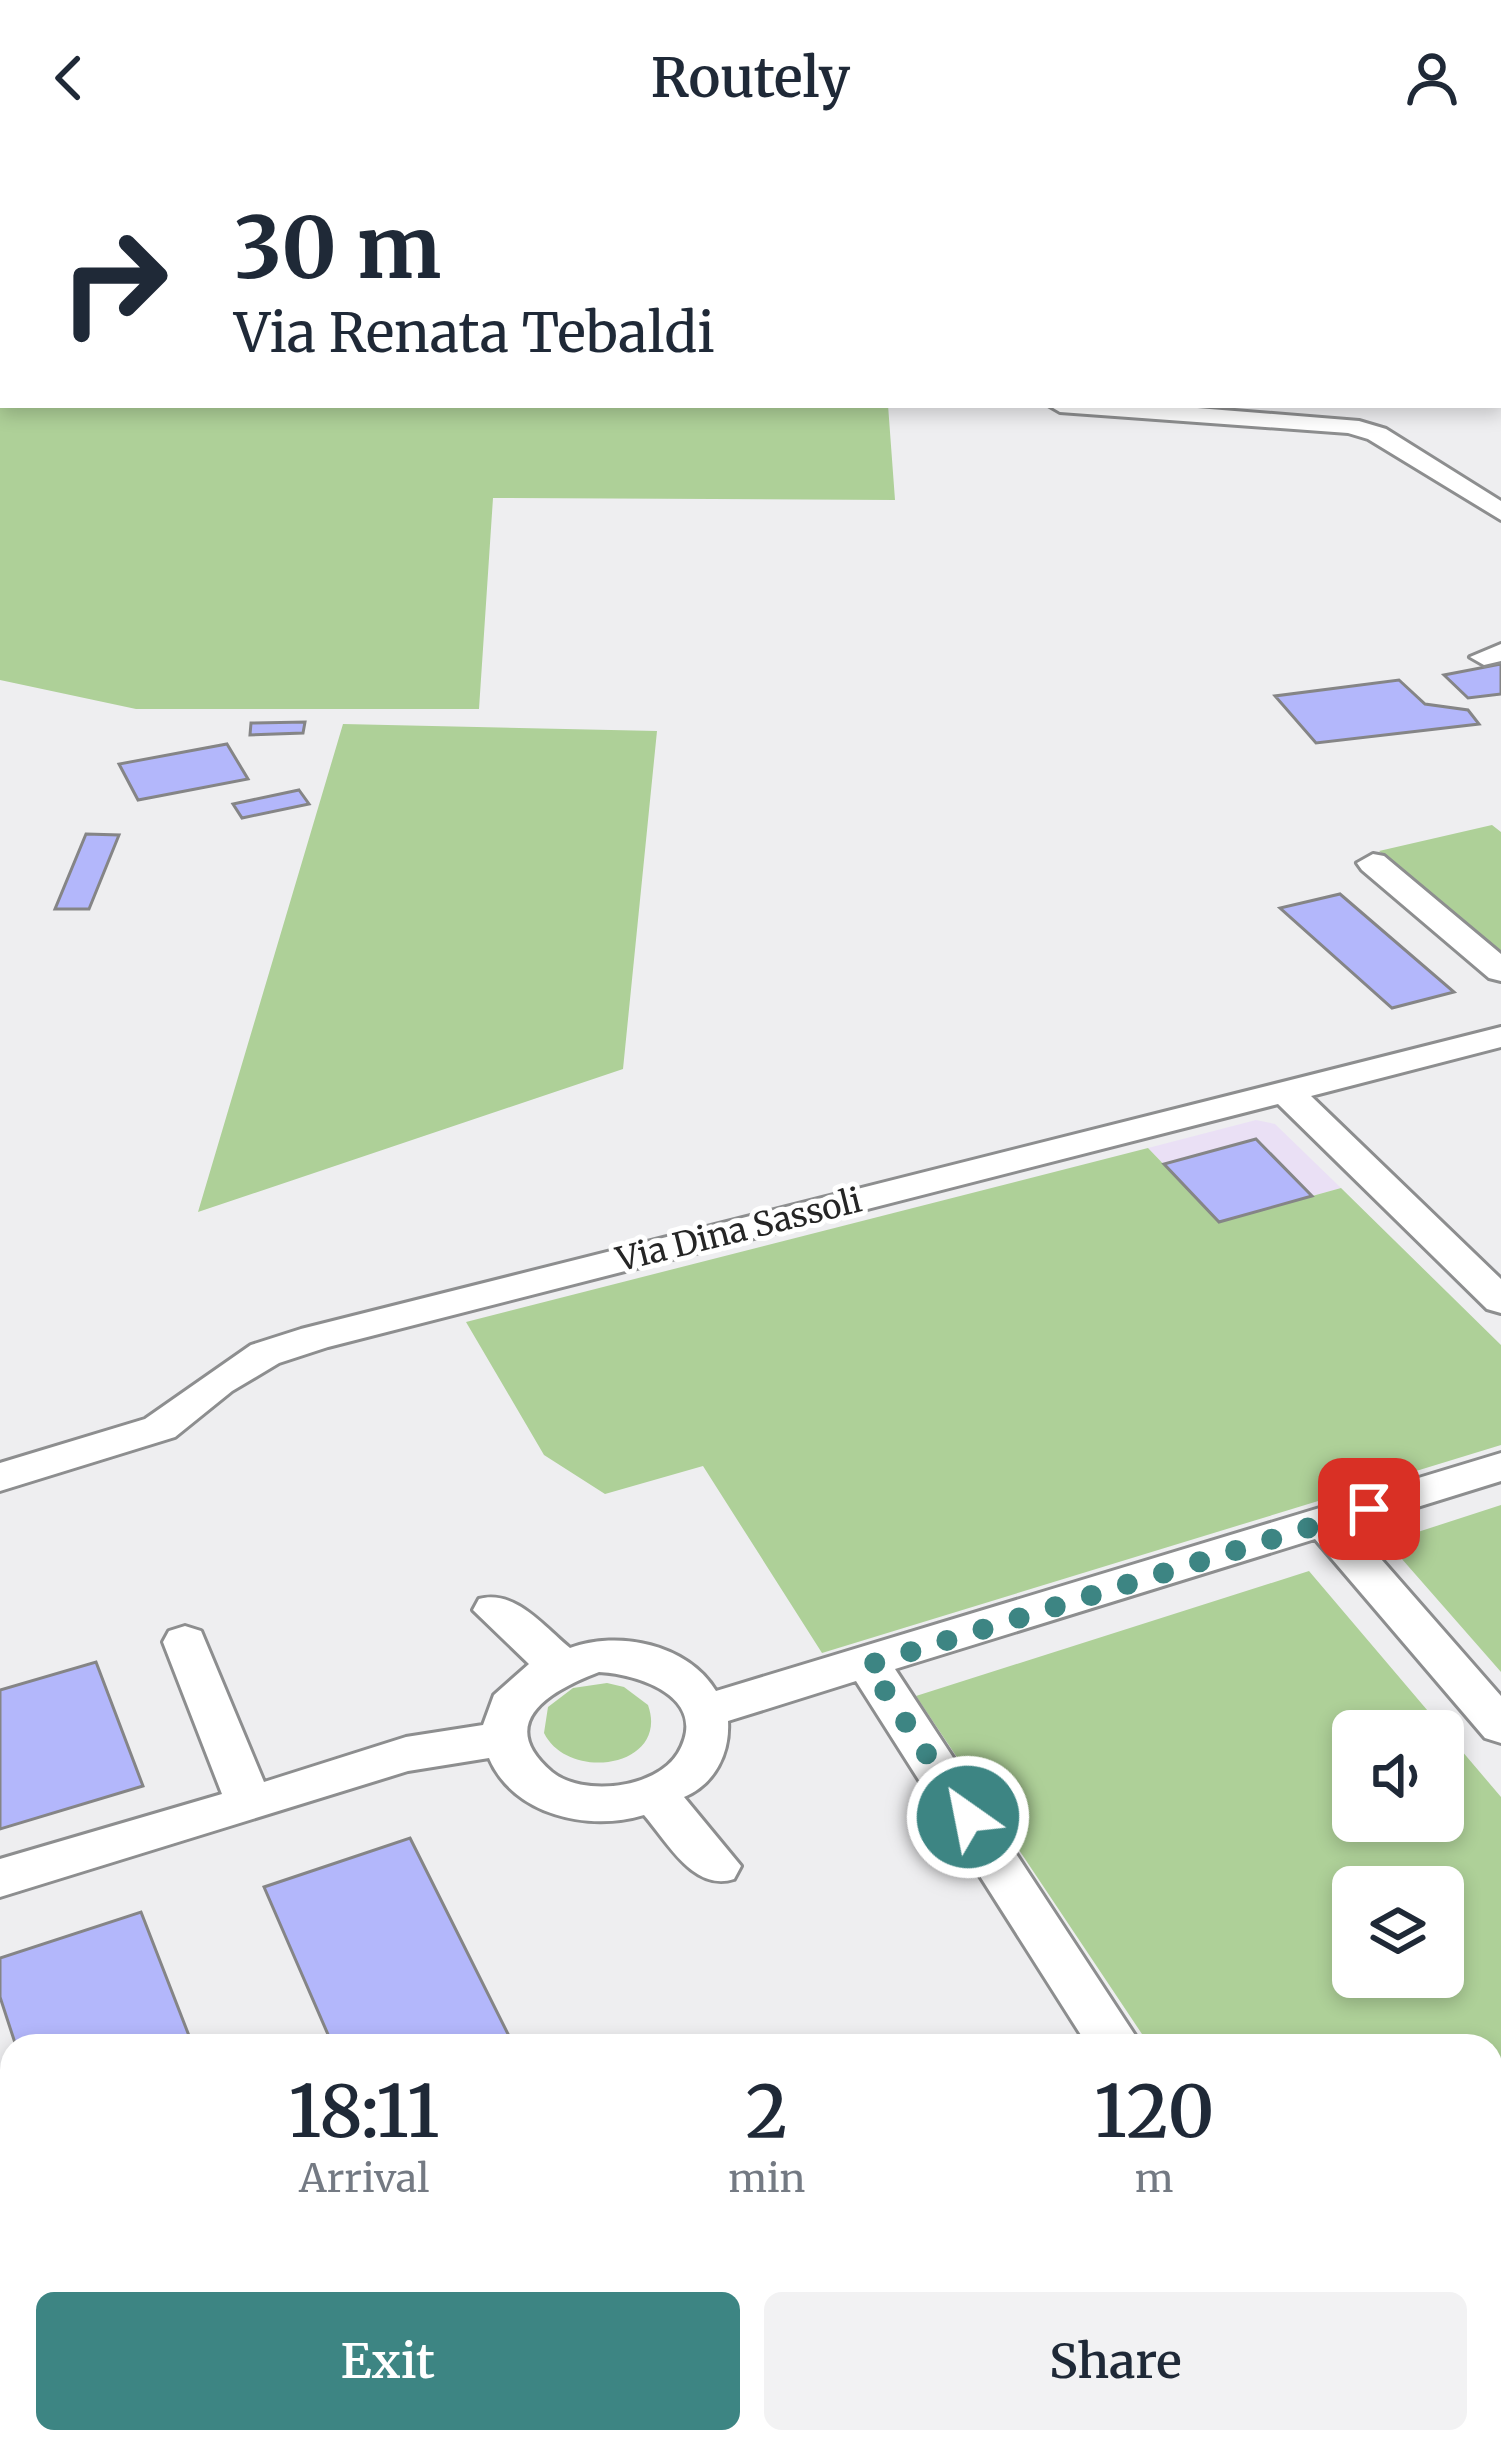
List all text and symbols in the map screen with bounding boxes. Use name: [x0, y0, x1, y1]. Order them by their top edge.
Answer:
text: Routely: [651, 44, 850, 112]
icon: back: [36, 45, 102, 111]
icon: person: [1399, 45, 1465, 111]
text: 30 m: [234, 195, 441, 301]
icon: right: [36, 204, 192, 360]
text: Via Renata Tebaldi: [234, 299, 715, 367]
street label: Via Dina Sassoli: [611, 1180, 866, 1281]
pin: [1318, 1458, 1420, 1560]
icon: arrive: [1336, 1476, 1402, 1542]
map controls: [1332, 1710, 1464, 1998]
button: sound: [1332, 1710, 1464, 1842]
position arrow: [905, 1754, 1031, 1880]
button: layers: [1332, 1866, 1464, 1998]
text: 18:11: [289, 2066, 440, 2157]
text: 2: [746, 2066, 788, 2157]
text: 120: [1094, 2066, 1214, 2157]
text: Arrival: [299, 2154, 429, 2203]
text: min: [728, 2154, 805, 2203]
text: m: [1135, 2154, 1174, 2203]
button: Exit: [36, 2292, 740, 2430]
button: Share: [764, 2292, 1467, 2430]

